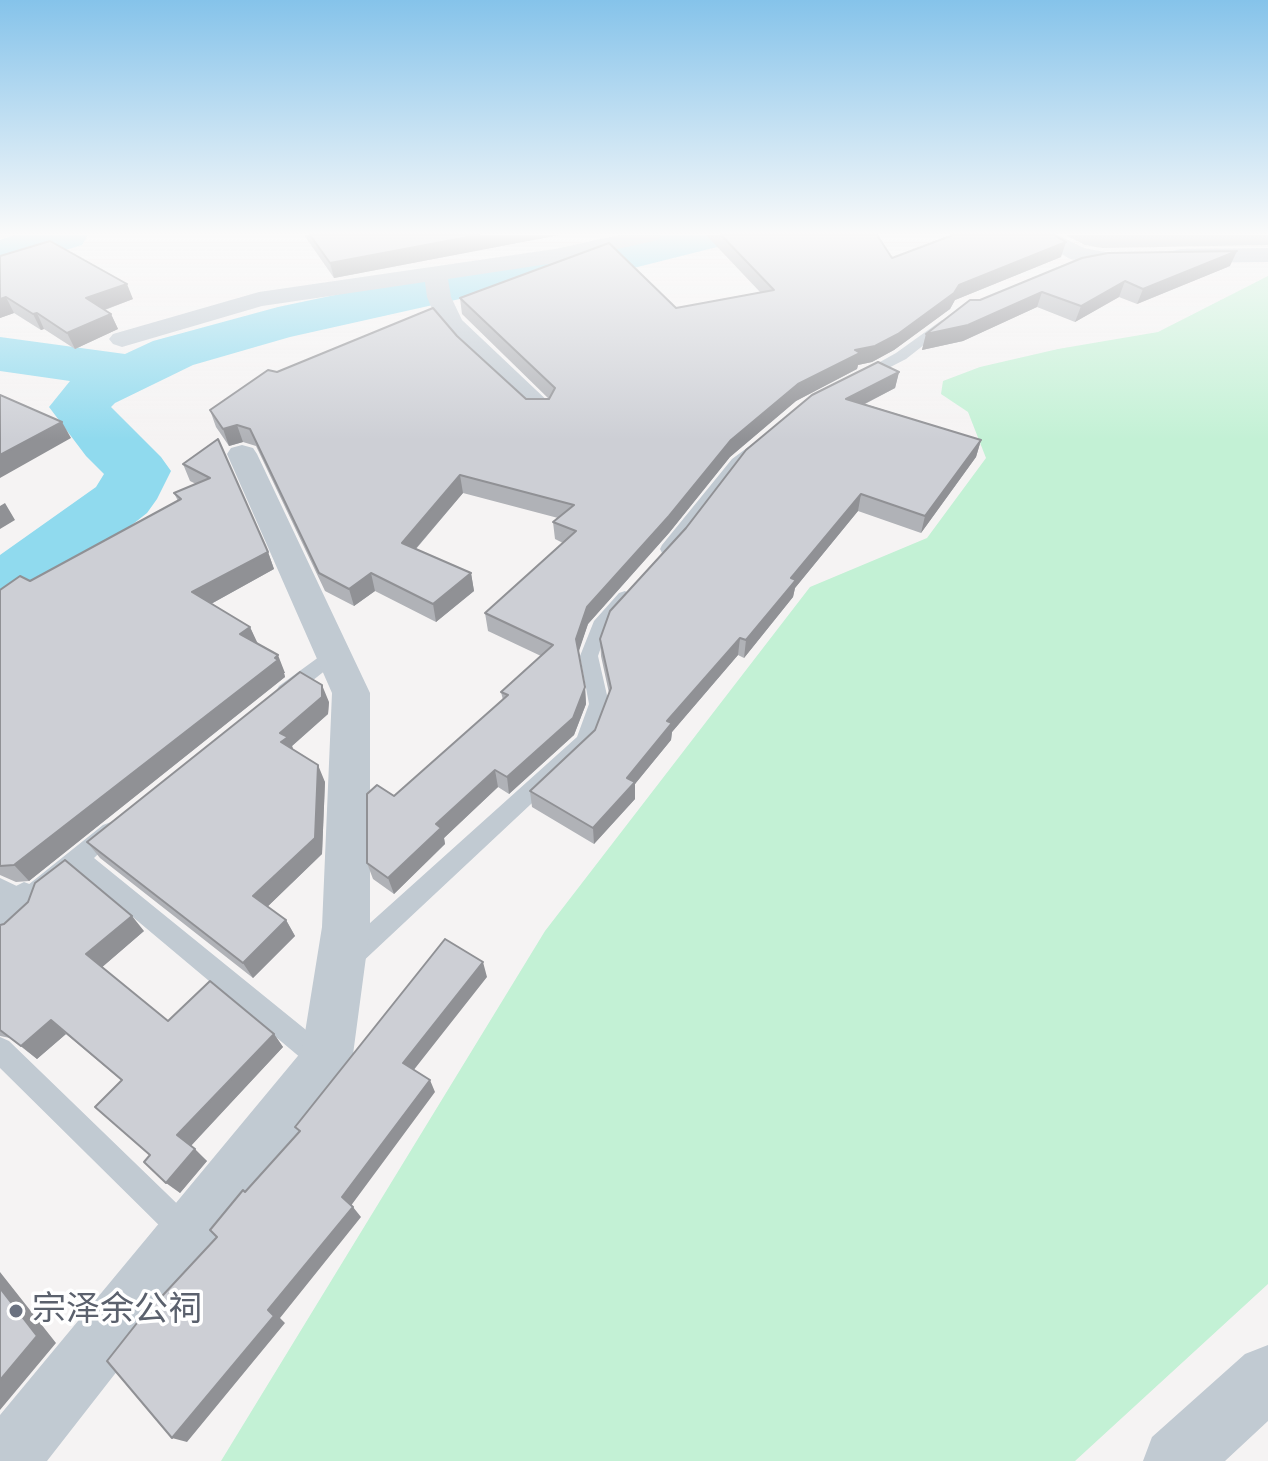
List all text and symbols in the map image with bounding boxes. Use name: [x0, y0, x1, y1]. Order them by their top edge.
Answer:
place label: 宗泽余公祠: [32, 1291, 202, 1331]
marker: 宗泽余公祠: [7, 1302, 25, 1320]

